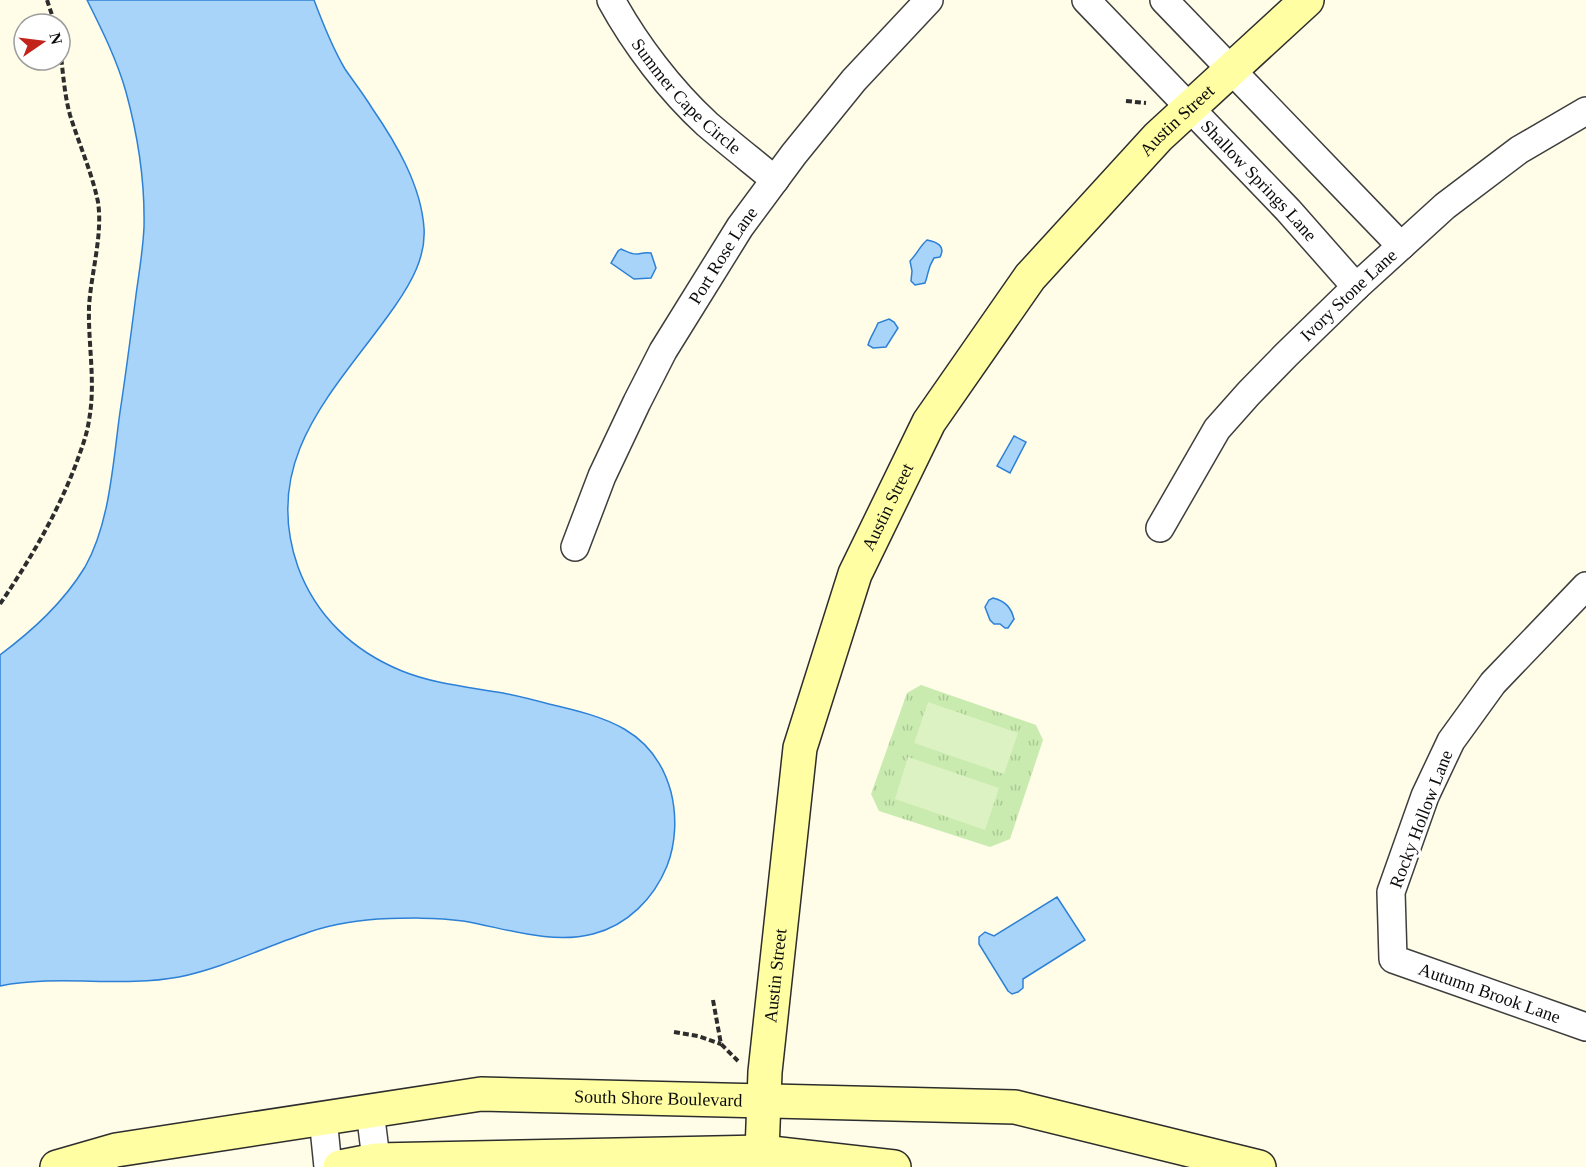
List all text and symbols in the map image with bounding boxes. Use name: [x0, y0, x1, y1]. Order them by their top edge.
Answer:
north arrow: [12, 12, 72, 72]
text: N: [46, 31, 66, 47]
street label: Summer Cape Circle: [628, 35, 745, 158]
street label: Austin Street: [1136, 81, 1218, 160]
street label: Shallow Springs Lane: [1197, 116, 1321, 245]
street label: Port Rose Lane: [685, 203, 761, 308]
street label: Ivory Stone Lane: [1296, 245, 1401, 345]
street label: Austin Street: [858, 460, 917, 554]
street label: Rocky Hollow Lane: [1386, 747, 1456, 891]
street label: Austin Street: [760, 928, 790, 1024]
street label: Autumn Brook Lane: [1416, 959, 1563, 1027]
street label: South Shore Boulevard: [574, 1086, 743, 1110]

